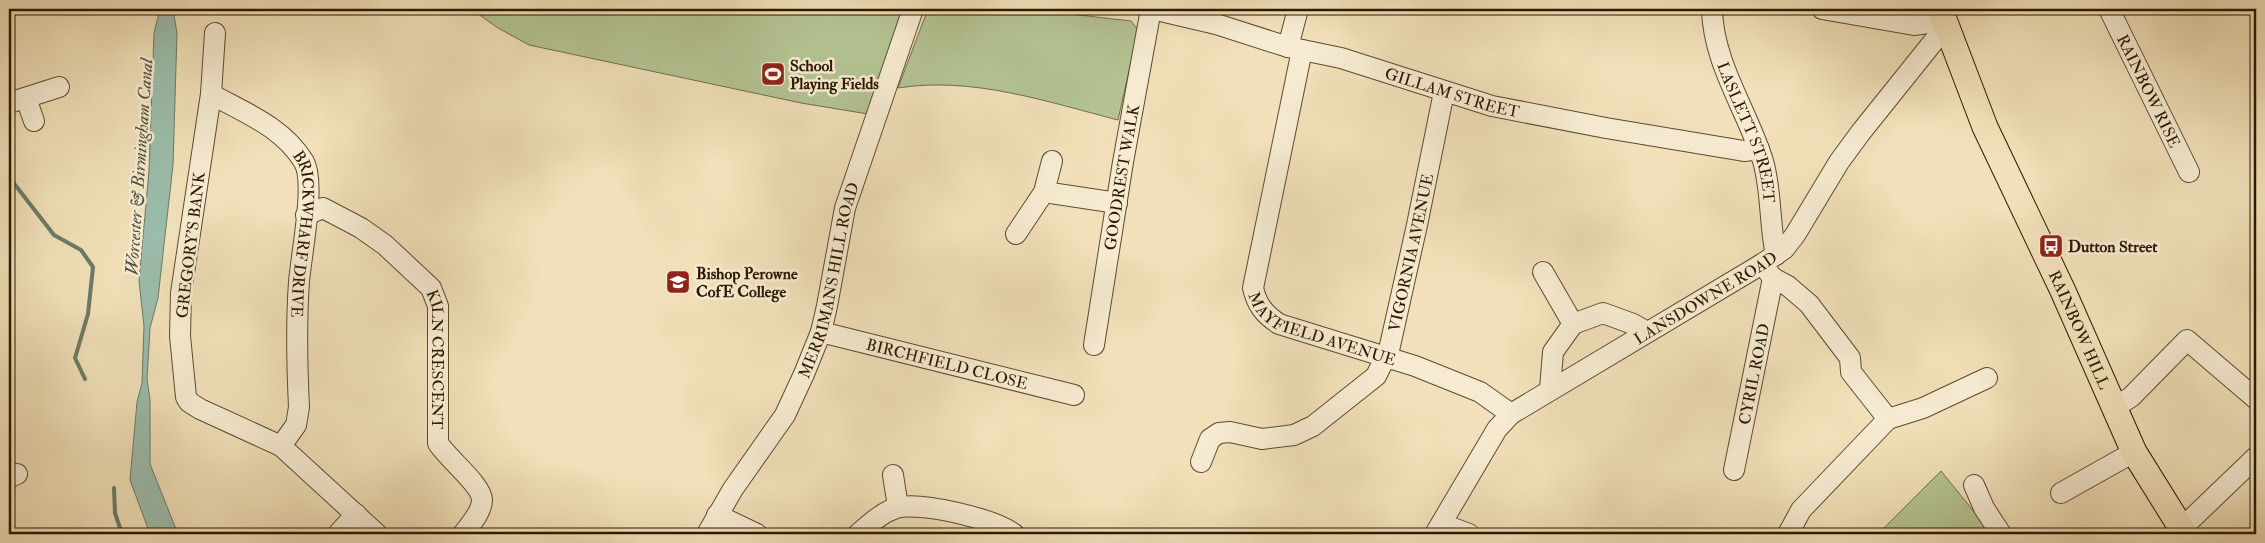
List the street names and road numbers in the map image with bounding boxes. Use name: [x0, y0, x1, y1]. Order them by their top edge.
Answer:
street label: RAINBOW RISE: [2112, 31, 2184, 151]
street label: LASLETT STREET: [1712, 59, 1779, 204]
street label: GILLAM STREET: [1382, 64, 1521, 122]
street label: GOODREST WALK: [1100, 102, 1145, 252]
street label: BRICKWHARF DRIVE: [286, 147, 318, 318]
street label: GREGORY'S BANK: [172, 170, 210, 319]
street label: VIGORNIA AVENUE: [1384, 172, 1438, 333]
street label: MERRIMANS HILL ROAD: [794, 180, 864, 381]
street label: LANSDOWNE ROAD: [1631, 248, 1781, 349]
street label: RAINBOW HILL: [2044, 267, 2114, 393]
street label: KILN CRESCENT: [422, 287, 447, 429]
street label: MAYFIELD AVENUE: [1244, 289, 1398, 371]
street label: CYRIL ROAD: [1734, 322, 1775, 427]
street label: BIRCHFIELD CLOSE: [864, 335, 1030, 394]

